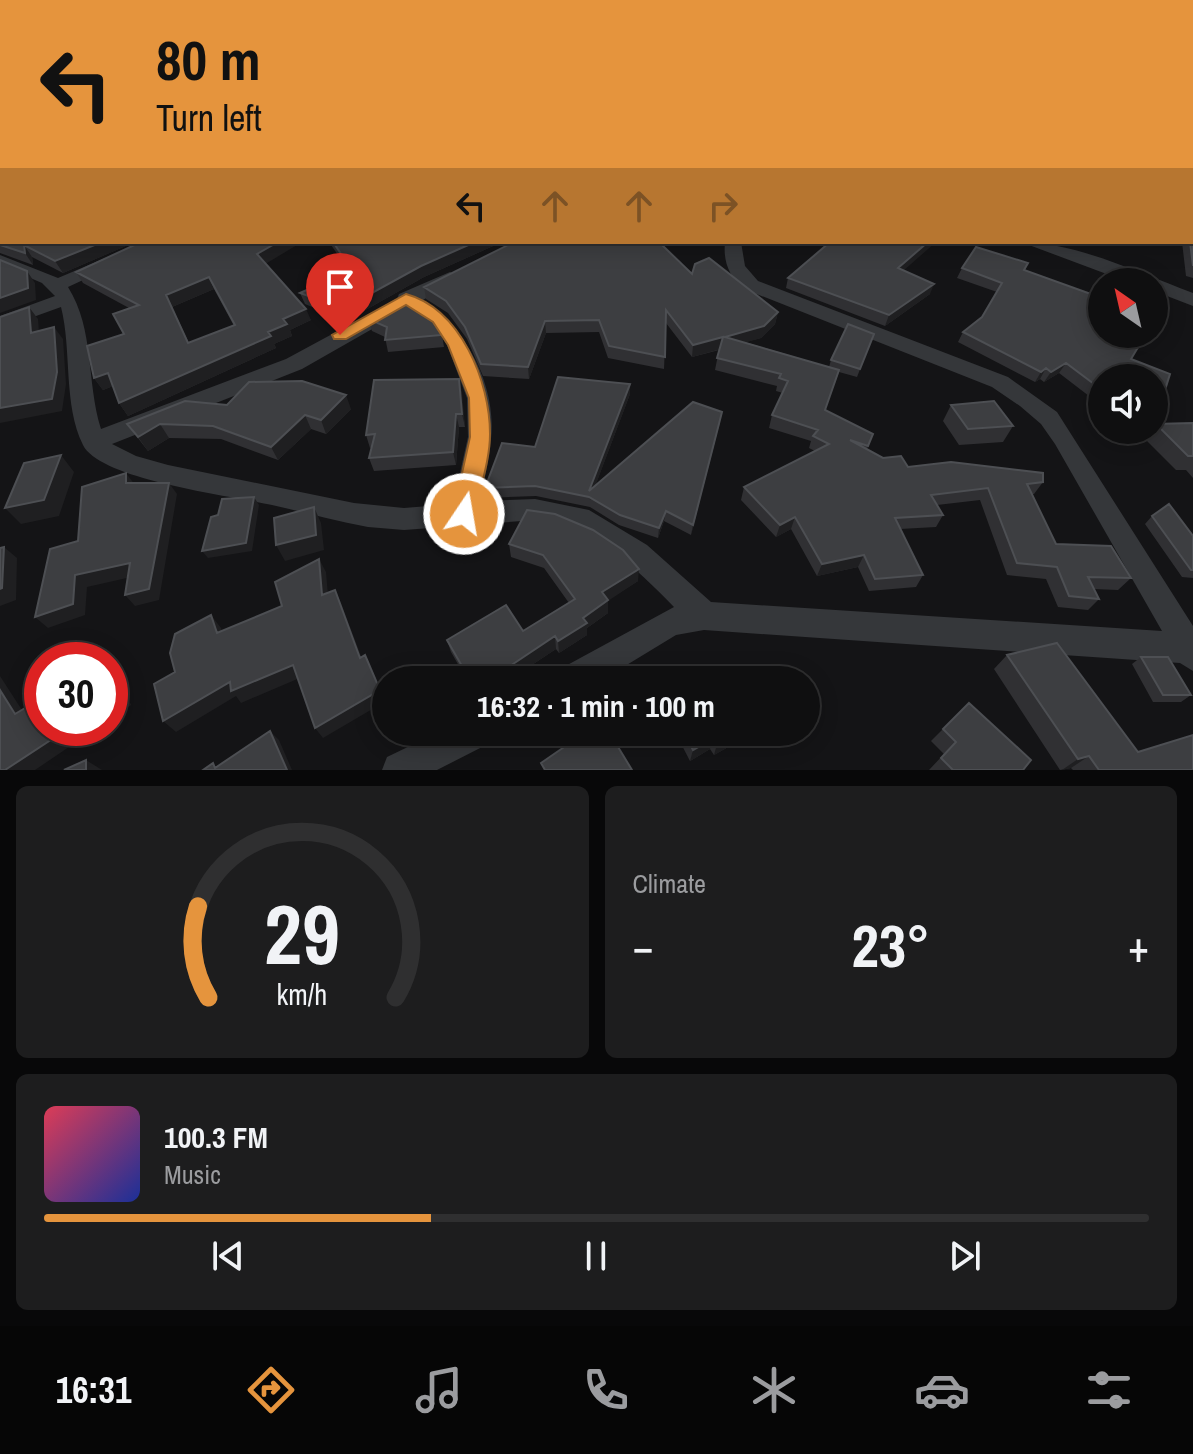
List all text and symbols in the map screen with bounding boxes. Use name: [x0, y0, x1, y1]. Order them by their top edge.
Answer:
text: 80 m: [156, 22, 261, 97]
icon: left: [24, 32, 128, 136]
text: Turn left: [156, 94, 262, 142]
icon: left: [449, 184, 493, 228]
icon: ahead: [533, 184, 577, 228]
icon: ahead: [617, 184, 661, 228]
icon: right: [701, 184, 745, 228]
pin: [306, 253, 374, 335]
icon: arrive: [318, 265, 362, 309]
north arrow: [1088, 268, 1168, 348]
map controls: [1088, 268, 1168, 444]
button: sound: [1088, 364, 1168, 444]
position arrow: [422, 472, 506, 556]
speed limit sign: 30: [24, 642, 128, 746]
text: 16:32 · 1 min · 100 m: [477, 686, 715, 726]
text: Climate: [633, 866, 706, 901]
text: 29: [264, 878, 340, 990]
text: 23°: [851, 905, 930, 986]
text: −: [633, 916, 654, 976]
text: +: [1128, 916, 1149, 976]
text: km/h: [277, 975, 328, 1014]
text: 100.3 FM: [164, 1117, 268, 1157]
text: Music: [164, 1157, 221, 1192]
icon: previous: [206, 1234, 250, 1278]
icon: pause: [574, 1234, 618, 1278]
icon: next: [943, 1234, 987, 1278]
icon: directions: [243, 1362, 299, 1418]
icon: music: [411, 1362, 467, 1418]
icon: phone: [578, 1362, 634, 1418]
icon: climate: [746, 1362, 802, 1418]
icon: car: [914, 1362, 970, 1418]
icon: filters: [1081, 1362, 1137, 1418]
text: 16:31: [56, 1366, 131, 1414]

